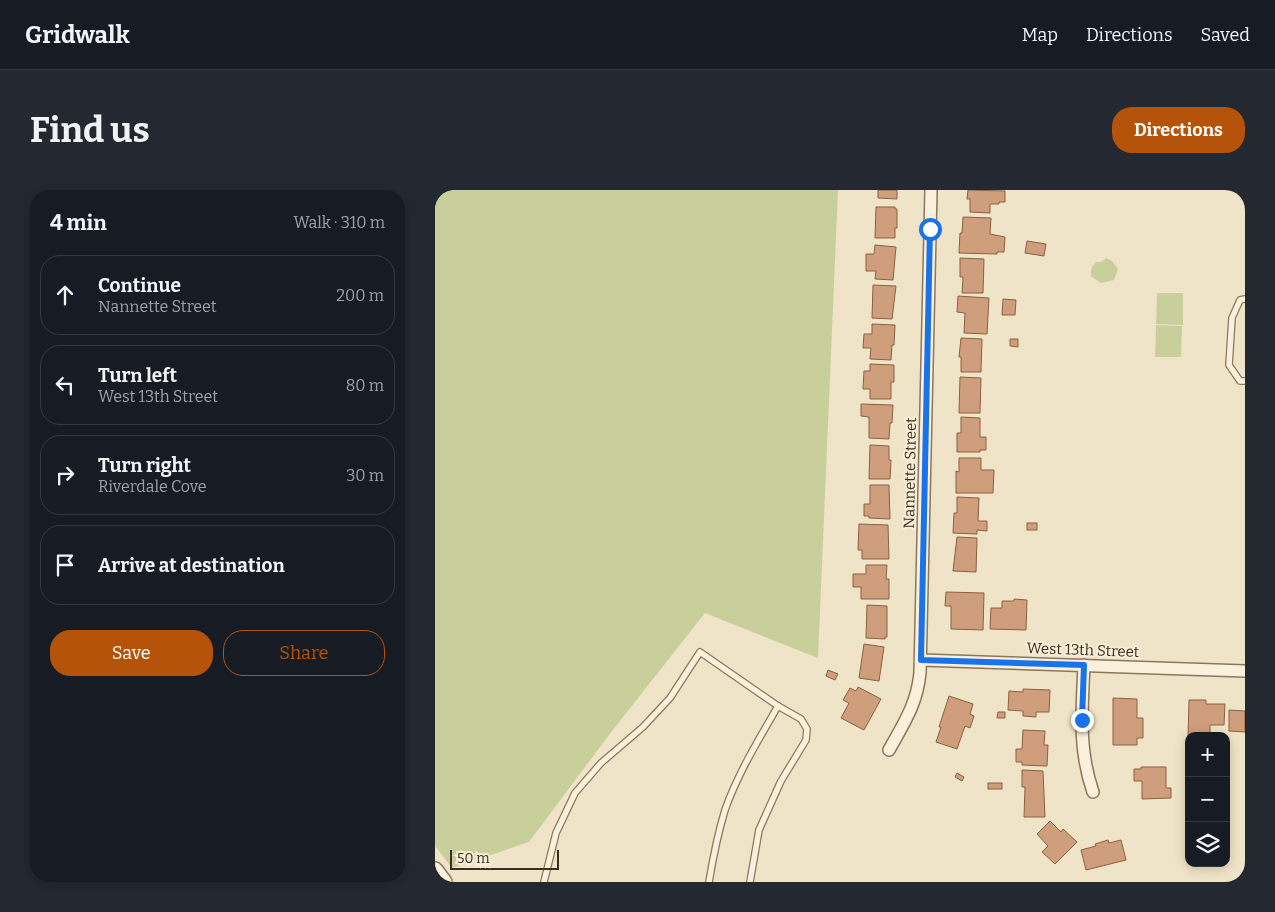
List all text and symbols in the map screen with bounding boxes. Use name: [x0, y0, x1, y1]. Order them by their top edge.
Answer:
text: Gridwalk: [25, 21, 130, 49]
text: Map: [1022, 24, 1058, 46]
text: Directions: [1086, 24, 1173, 46]
text: Saved: [1201, 24, 1250, 46]
button: Directions: [1112, 107, 1245, 153]
text: Find us: [30, 109, 150, 151]
text: 4 min: [50, 210, 107, 236]
text: Walk · 310 m: [293, 213, 385, 232]
route start: [919, 218, 942, 241]
text: Continue: [98, 274, 181, 297]
icon: ahead: [51, 281, 79, 309]
text: 200 m: [336, 286, 384, 305]
text: Nannette Street: [98, 297, 217, 316]
text: Turn left: [98, 364, 177, 387]
icon: left: [51, 371, 79, 399]
text: 80 m: [346, 376, 384, 395]
text: West 13th Street: [98, 387, 218, 406]
street label: Nannette Street: [900, 417, 920, 529]
text: Turn right: [98, 454, 191, 477]
icon: right: [51, 461, 79, 489]
text: 30 m: [346, 466, 384, 485]
text: Riverdale Cove: [98, 477, 207, 496]
icon: arrive: [51, 551, 79, 579]
text: Arrive at destination: [98, 554, 285, 577]
button: Save: [50, 630, 213, 676]
button: Share: [223, 630, 385, 676]
street label: West 13th Street: [1026, 639, 1140, 661]
route end: [1071, 709, 1094, 732]
map controls: [1185, 732, 1230, 867]
button: +: [1185, 732, 1230, 777]
button: −: [1185, 777, 1230, 822]
button: layers: [1185, 822, 1230, 867]
scale bar: [450, 847, 559, 870]
text: 50 m: [457, 850, 490, 867]

